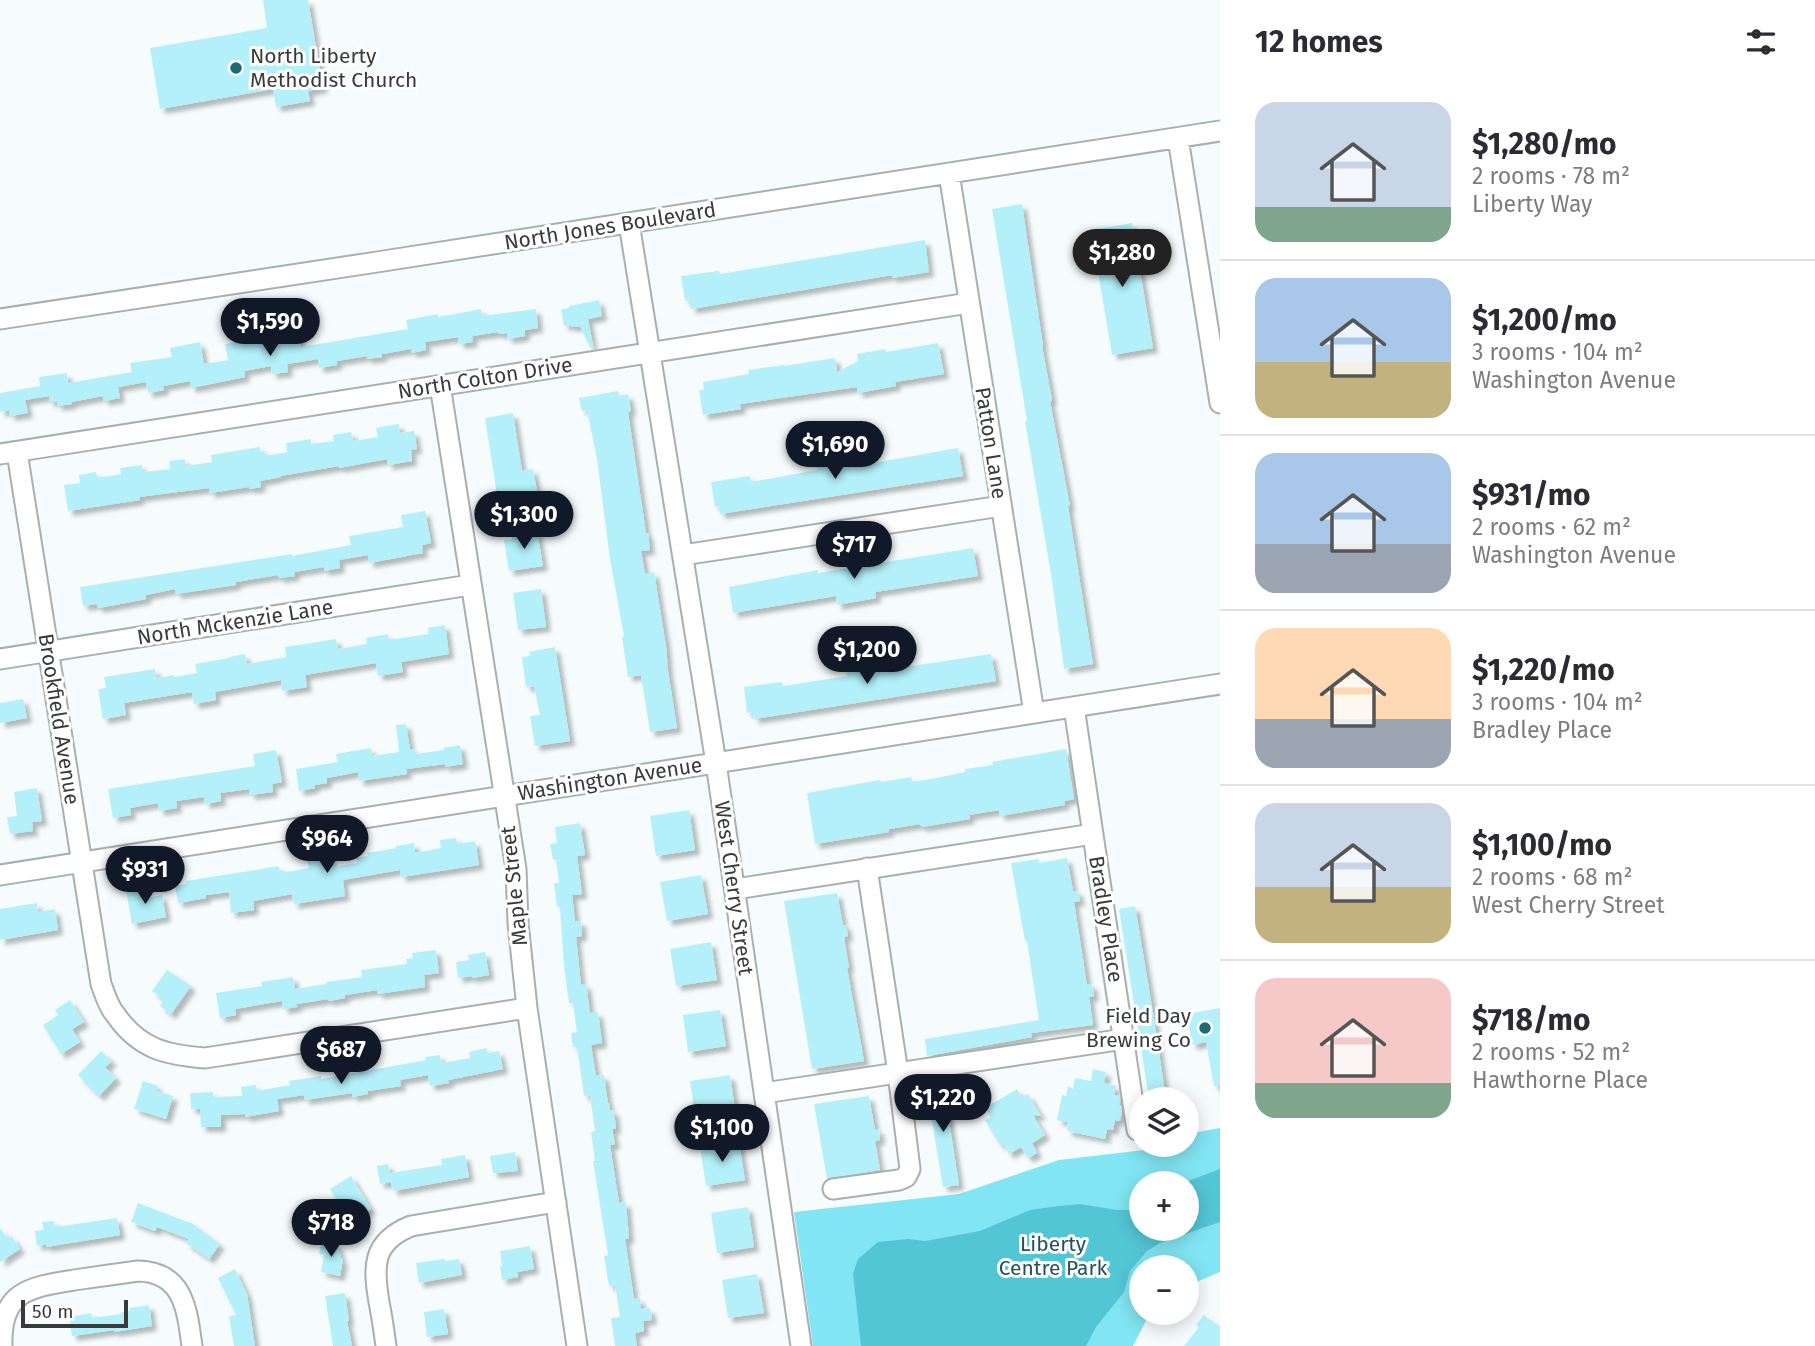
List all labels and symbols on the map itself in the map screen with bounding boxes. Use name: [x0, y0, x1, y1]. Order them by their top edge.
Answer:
place label: North Liberty Methodist Church: [250, 43, 417, 93]
marker: North Liberty Methodist Church: [228, 60, 244, 76]
street label: North Jones Boulevard: [502, 196, 718, 256]
pin: $1,280: [1065, 230, 1179, 289]
pin: $1,590: [213, 298, 327, 358]
street label: North Colton Drive: [396, 351, 574, 405]
street label: Patton Lane: [969, 385, 1013, 501]
pin: $1,690: [778, 421, 892, 481]
pin: $1,300: [467, 491, 581, 551]
pin: $717: [813, 522, 895, 581]
street label: North Mckenzie Lane: [135, 594, 335, 650]
pin: $1,200: [810, 626, 924, 686]
street label: Brookfield Avenue: [33, 632, 85, 806]
street label: Washington Avenue: [516, 752, 704, 806]
street label: West Cherry Street: [709, 799, 759, 977]
pin: $964: [286, 816, 368, 875]
street label: Maple Street: [495, 824, 533, 947]
pin: $931: [104, 846, 186, 906]
street label: Bradley Place: [1083, 854, 1129, 984]
place label: Field Day Brewing Co: [1086, 1003, 1192, 1053]
marker: Field Day Brewing Co: [1197, 1020, 1213, 1036]
pin: $687: [300, 1026, 382, 1086]
pin: $1,220: [886, 1074, 1000, 1134]
pin: $1,100: [665, 1104, 779, 1164]
pin: $718: [290, 1200, 372, 1259]
park label: Liberty Centre Park: [999, 1231, 1107, 1281]
scale bar: [21, 1297, 128, 1329]

